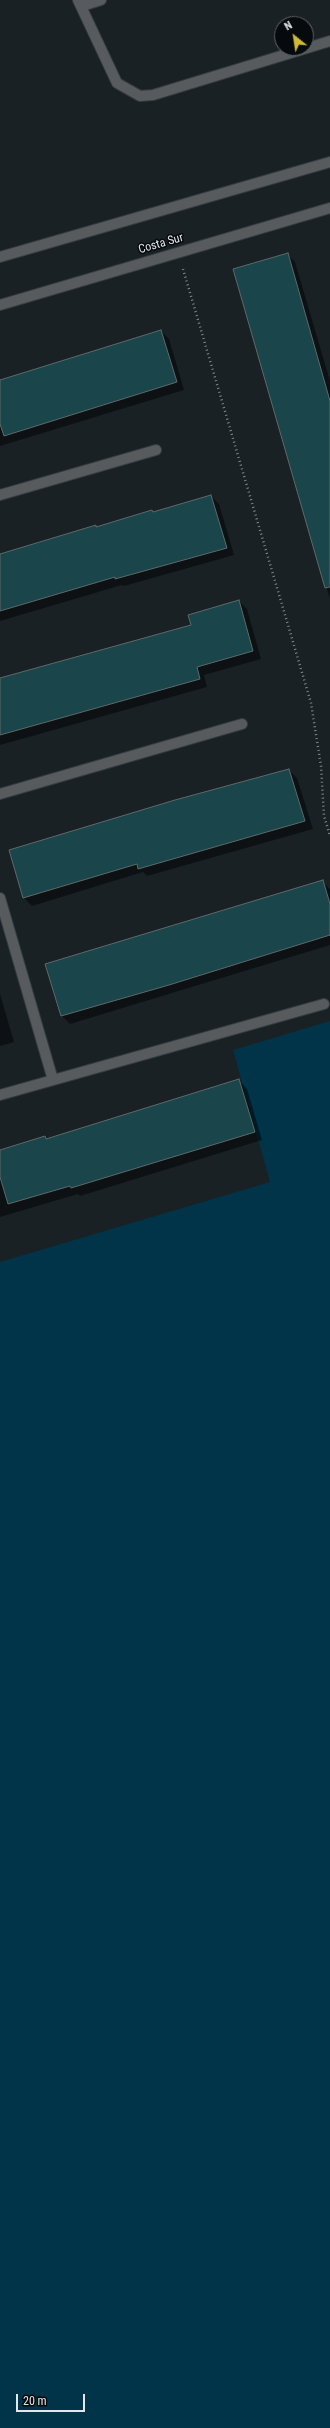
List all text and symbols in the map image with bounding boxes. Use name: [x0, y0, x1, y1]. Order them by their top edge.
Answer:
north arrow: [274, 16, 314, 56]
text: N: [282, 19, 294, 33]
street label: Costa Sur: [137, 231, 185, 257]
scale bar: [18, 2386, 87, 2412]
text: 20 m: [23, 2394, 47, 2408]

